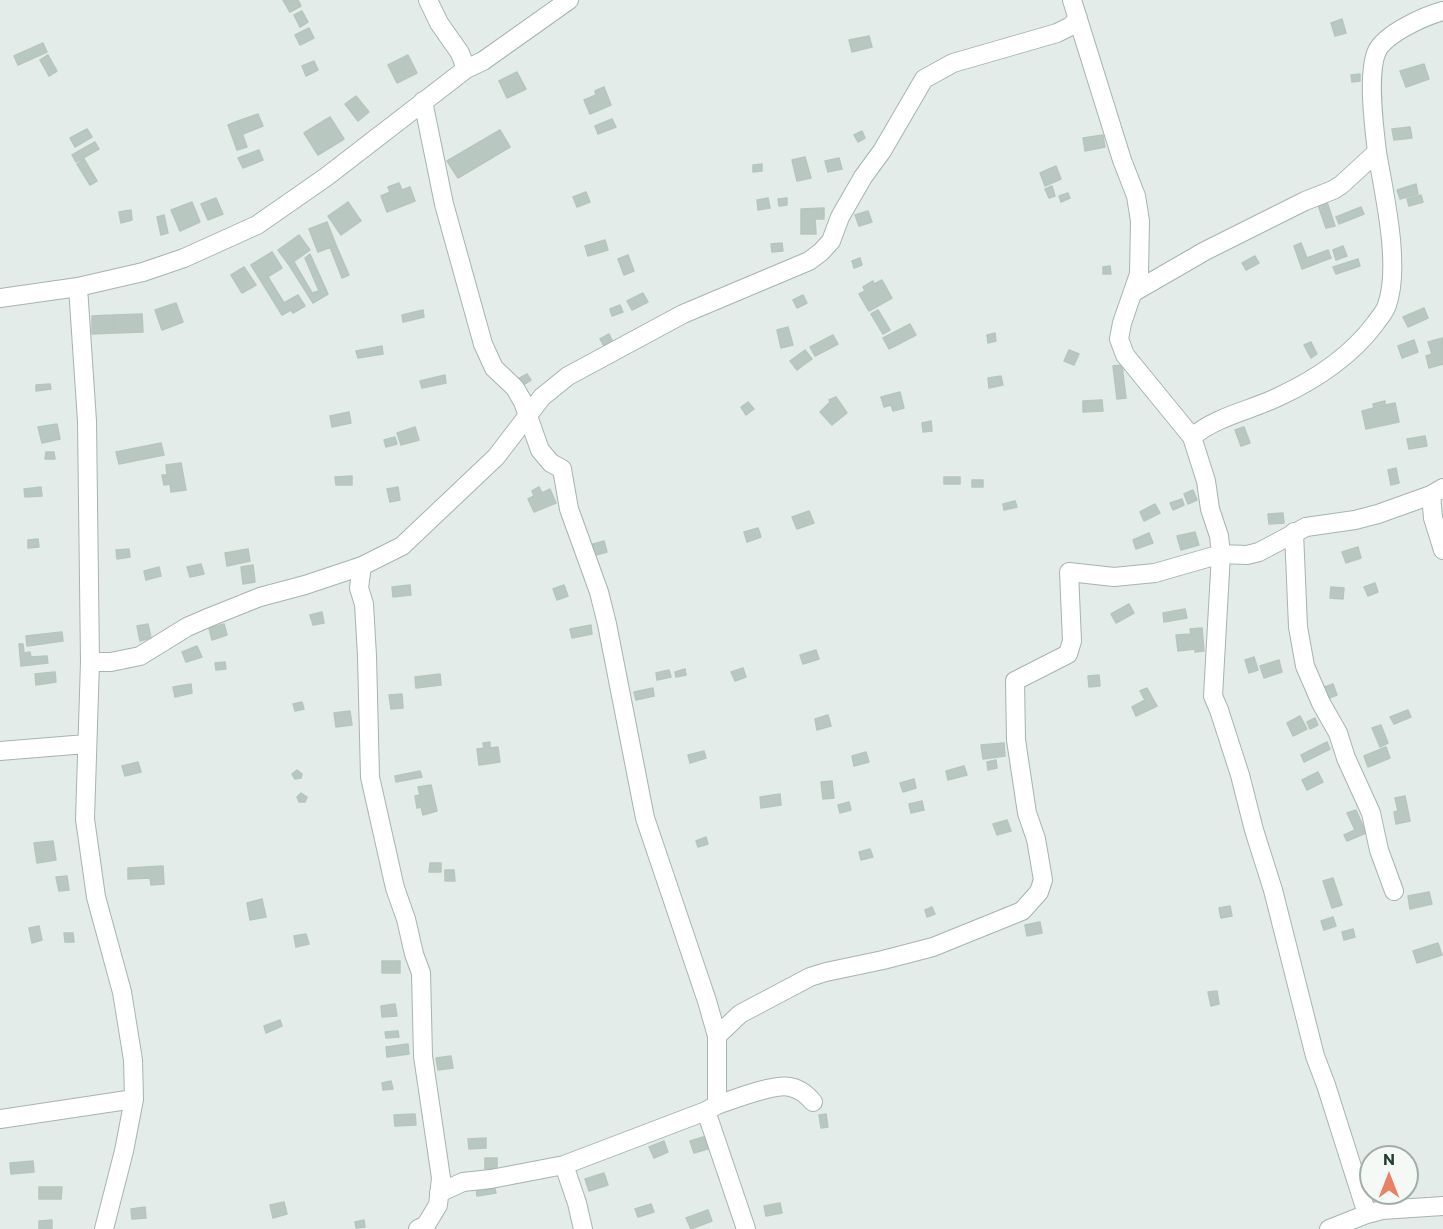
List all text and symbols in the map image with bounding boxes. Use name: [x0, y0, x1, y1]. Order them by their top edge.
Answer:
north arrow: [1359, 1145, 1419, 1205]
text: N: [1383, 1149, 1395, 1168]

